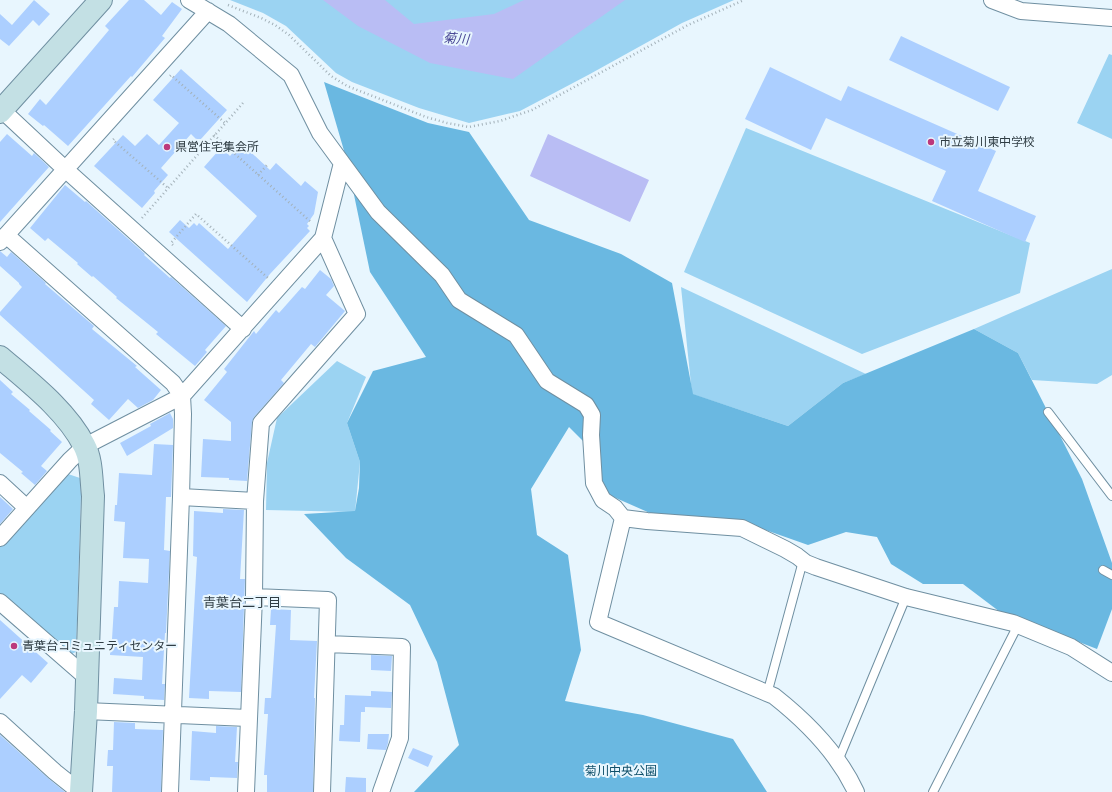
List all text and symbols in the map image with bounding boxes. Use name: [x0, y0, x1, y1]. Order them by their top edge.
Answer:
water label: 菊川: [442, 30, 471, 47]
place label: 市立菊川東中学校: [939, 135, 1035, 149]
marker: 市立菊川東中学校: [926, 137, 936, 147]
place label: 県営住宅集会所: [175, 140, 259, 154]
marker: 県営住宅集会所: [162, 142, 172, 152]
district label: 青葉台二丁目: [203, 595, 281, 610]
place label: 青葉台コミュニティセンター: [22, 639, 177, 653]
marker: 青葉台コミュニティセンター: [9, 641, 19, 651]
park label: 菊川中央公園: [585, 764, 657, 778]

